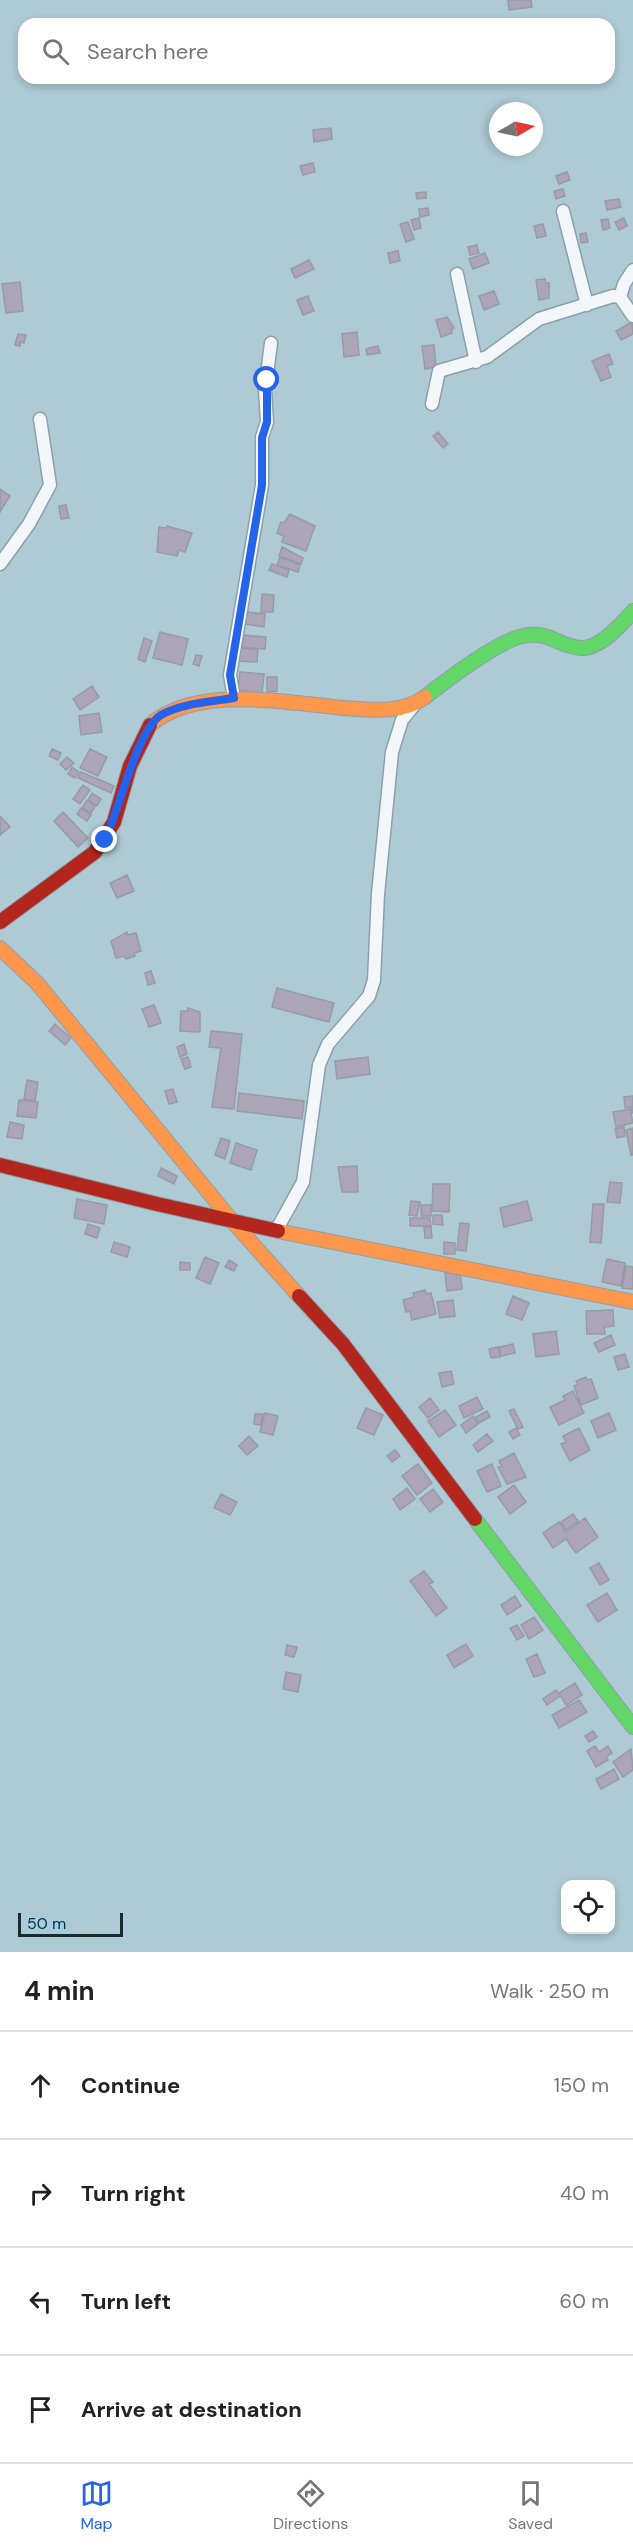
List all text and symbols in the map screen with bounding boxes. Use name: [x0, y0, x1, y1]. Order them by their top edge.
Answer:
search box: [18, 18, 615, 84]
icon: search: [39, 35, 72, 68]
text: Search here: [87, 37, 208, 66]
north arrow: [489, 102, 543, 156]
route start: [253, 366, 279, 392]
route end: [91, 826, 117, 852]
map controls: [561, 1880, 615, 1934]
button: locate: [561, 1880, 615, 1934]
scale bar: [18, 1910, 123, 1938]
text: 50 m: [27, 1913, 66, 1934]
text: 4 min: [24, 1974, 95, 2008]
text: Walk · 250 m: [490, 1978, 609, 2004]
icon: ahead: [24, 2069, 57, 2102]
text: Continue: [81, 2071, 180, 2100]
text: 150 m: [554, 2072, 609, 2098]
icon: right: [24, 2177, 57, 2210]
text: Turn right: [81, 2179, 186, 2208]
text: 40 m: [560, 2180, 609, 2206]
icon: left: [24, 2285, 57, 2318]
text: Turn left: [81, 2287, 171, 2316]
text: 60 m: [560, 2288, 609, 2314]
icon: arrive: [24, 2393, 57, 2426]
text: Arrive at destination: [81, 2395, 302, 2424]
tab: Map: [80, 2477, 113, 2534]
tab: Directions: [273, 2477, 348, 2534]
tab: Saved: [508, 2477, 553, 2534]

